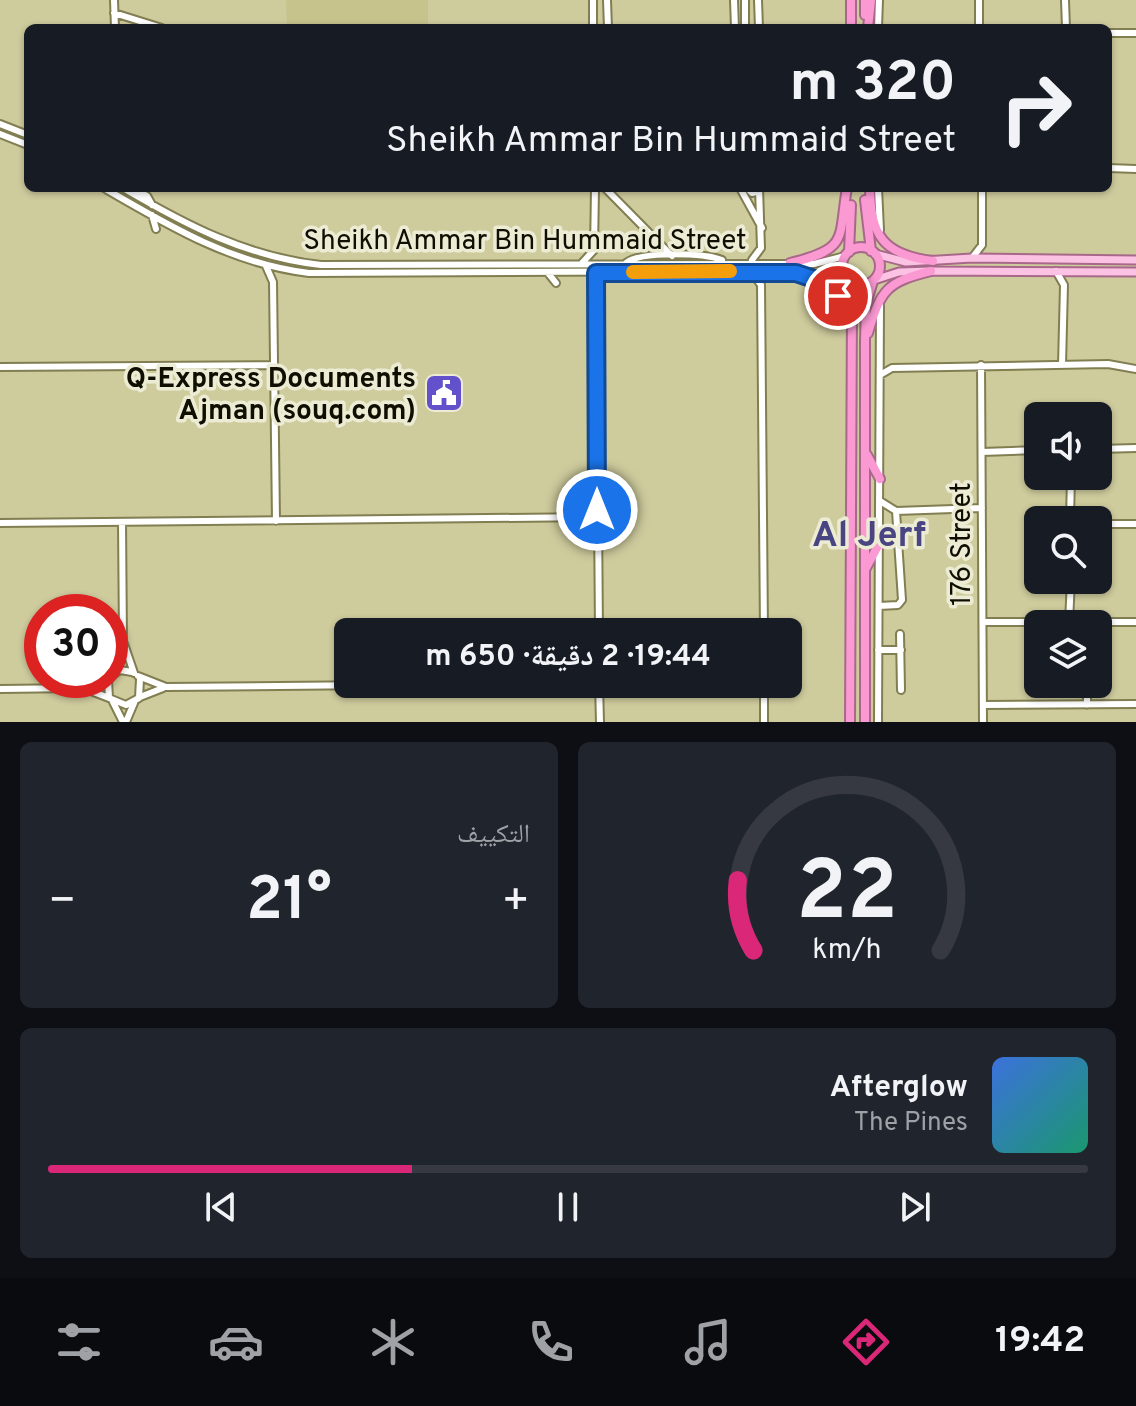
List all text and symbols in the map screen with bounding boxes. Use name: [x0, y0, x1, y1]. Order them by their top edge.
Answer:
text: 320 m: [789, 50, 956, 120]
icon: right: [984, 56, 1088, 160]
text: Sheikh Ammar Bin Hummaid Street: [386, 119, 956, 165]
street label: Sheikh Ammar Bin Hummaid Street: [303, 224, 747, 260]
pin: [804, 262, 872, 330]
icon: arrive: [816, 274, 860, 318]
place label: Q-Express Documents Ajman (souq.com): [126, 362, 416, 430]
public building icon: Q-Express Documents Ajman (souq.com): [423, 372, 465, 414]
map controls: [1024, 402, 1112, 698]
button: sound: [1024, 402, 1112, 490]
position arrow: [555, 468, 639, 552]
street label: 176 Street: [945, 482, 981, 606]
button: search: [1024, 506, 1112, 594]
district label: Al Jerf: [812, 514, 926, 560]
speed limit sign: 30: [24, 594, 128, 698]
button: layers: [1024, 610, 1112, 698]
text: 19:44 · 2 دقيقة · 650 m: [425, 639, 711, 676]
text: التكييف: [457, 819, 530, 852]
text: 22: [796, 844, 898, 949]
text: 21°: [246, 865, 332, 941]
text: −: [48, 875, 76, 931]
text: +: [502, 875, 530, 931]
text: km/h: [812, 933, 882, 969]
text: Afterglow: [830, 1070, 968, 1107]
text: The Pines: [854, 1107, 968, 1140]
icon: previous: [199, 1185, 243, 1229]
icon: pause: [546, 1185, 590, 1229]
icon: next: [893, 1185, 937, 1229]
icon: filters: [51, 1314, 107, 1370]
icon: car: [208, 1314, 264, 1370]
icon: climate: [365, 1314, 421, 1370]
icon: phone: [523, 1314, 579, 1370]
icon: music: [680, 1314, 736, 1370]
icon: directions: [838, 1314, 894, 1370]
text: 19:42: [995, 1319, 1085, 1365]

